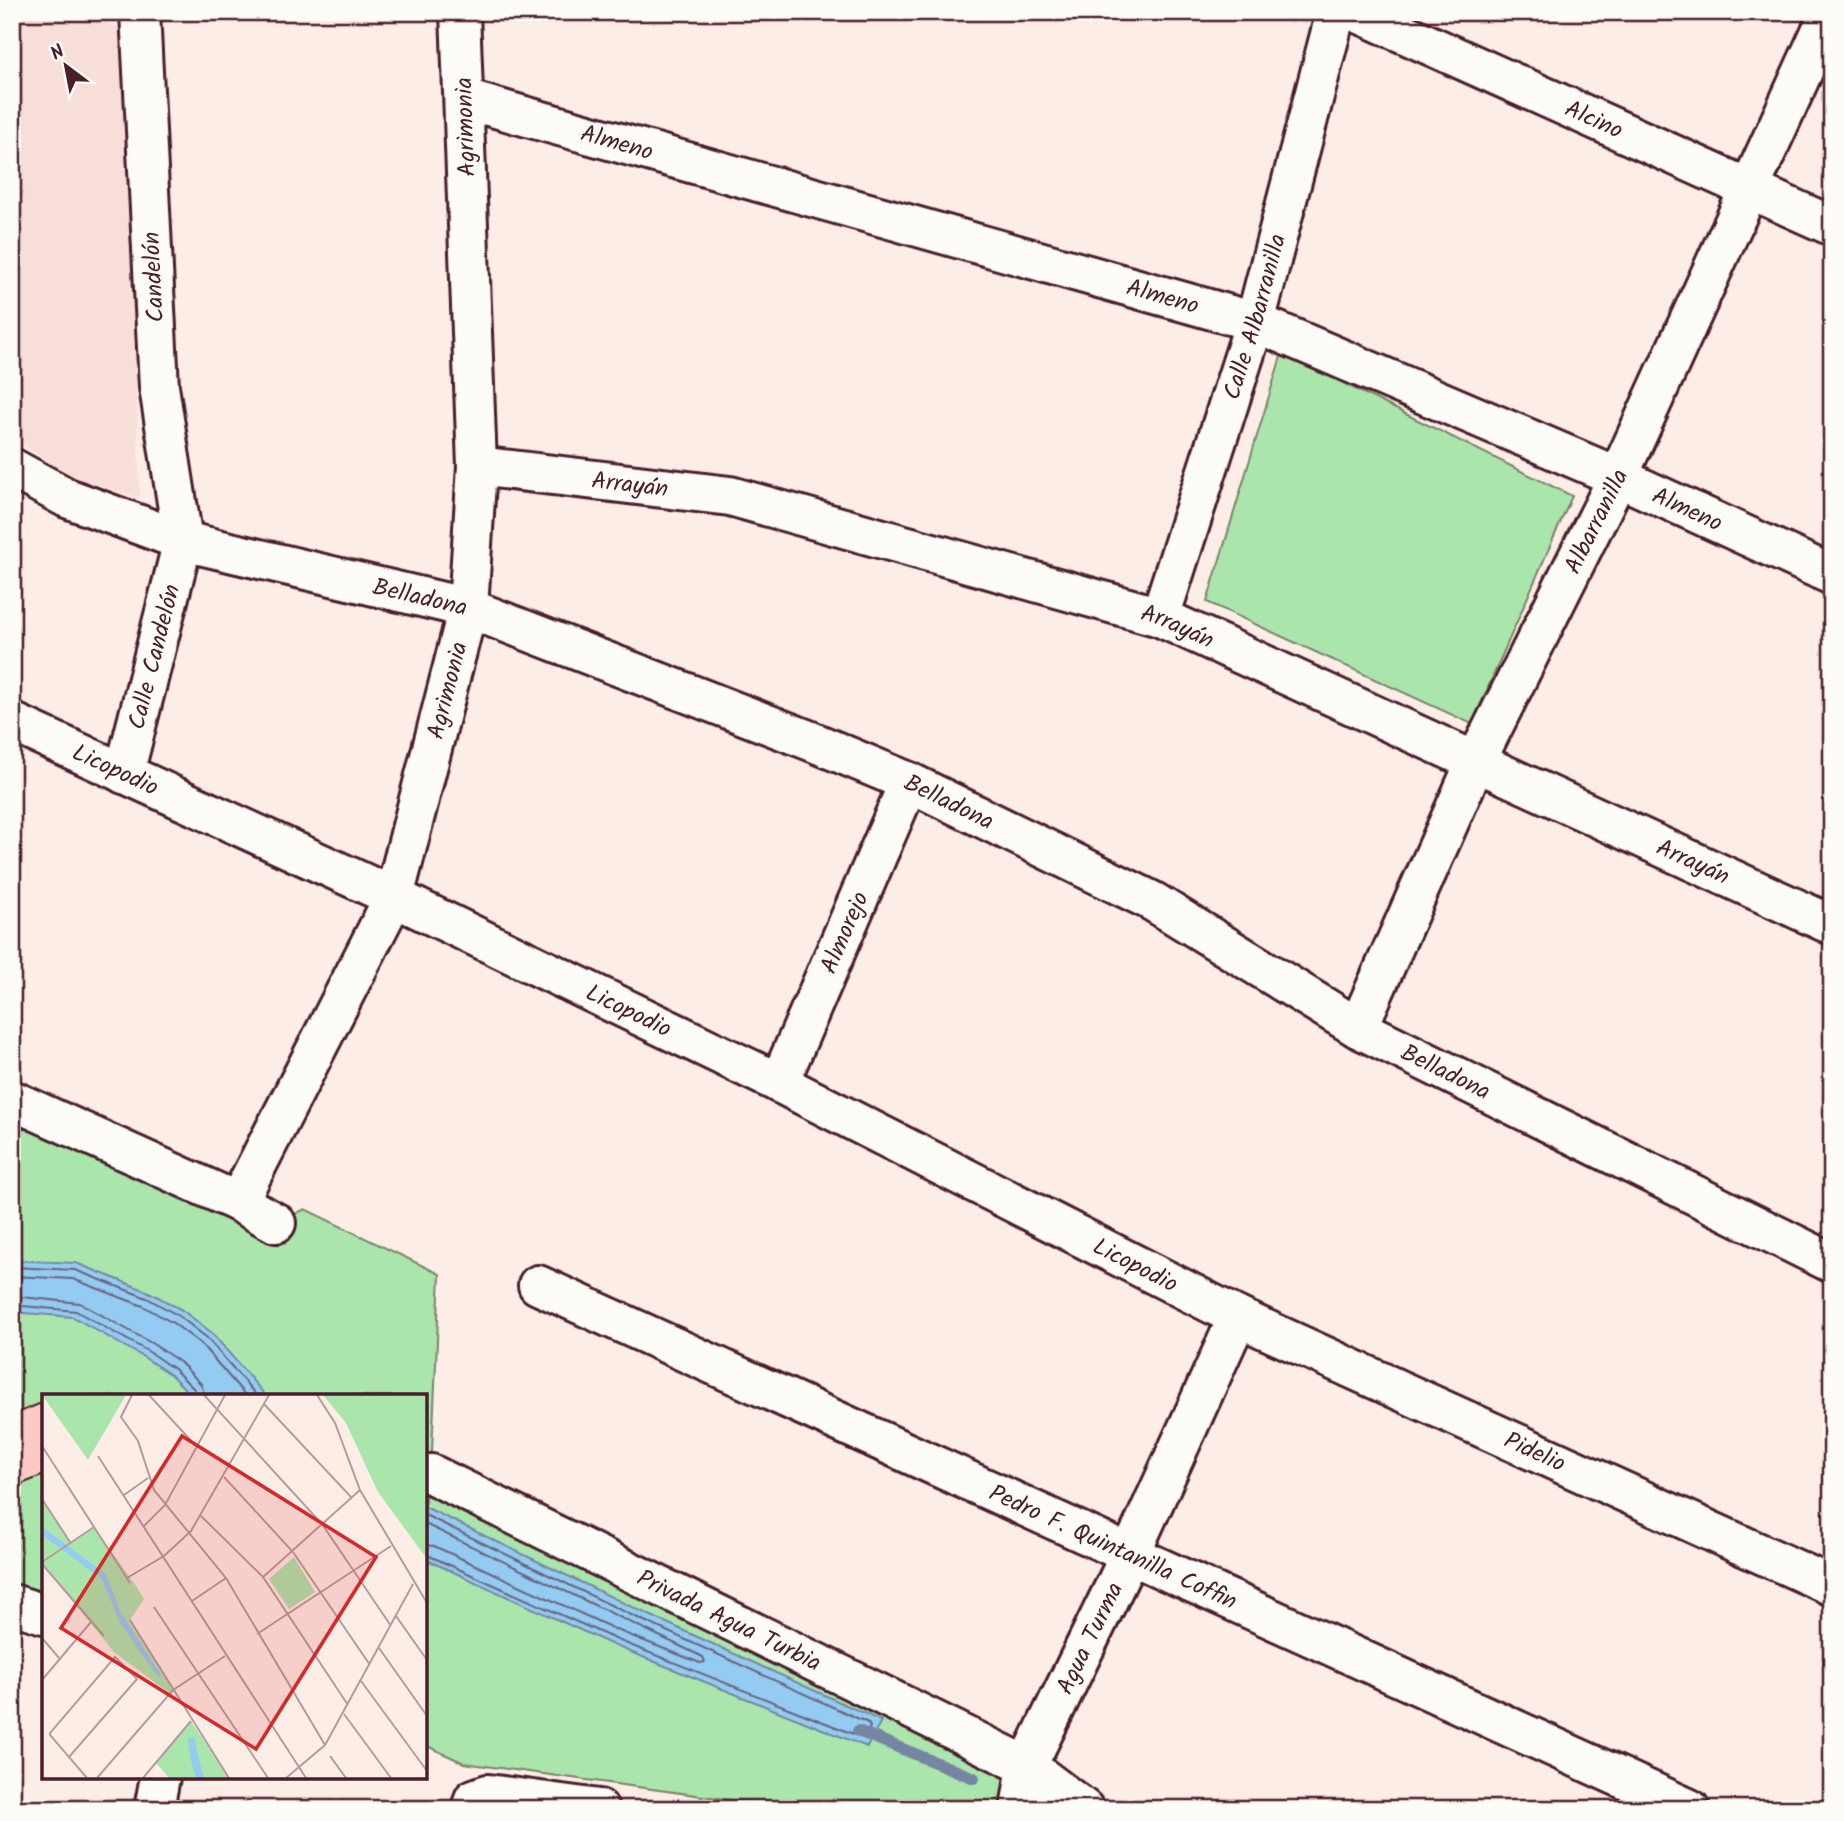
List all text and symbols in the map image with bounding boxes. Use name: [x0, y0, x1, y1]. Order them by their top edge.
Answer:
north arrow: [32, 32, 102, 102]
text: N: [45, 37, 71, 69]
street label: Agrimonia: [445, 77, 488, 177]
street label: Alcino: [1558, 90, 1629, 151]
street label: Almeno: [576, 115, 658, 172]
street label: Calle Albarranilla: [1213, 230, 1298, 405]
street label: Candelón: [133, 231, 176, 323]
street label: Almeno: [1121, 269, 1203, 326]
street label: Arrayán: [589, 462, 670, 510]
street label: Albarranilla: [1555, 463, 1640, 581]
street label: Almeno: [1645, 477, 1729, 543]
street label: Belladona: [369, 568, 471, 628]
street label: Calle Candelón: [118, 580, 192, 734]
street label: Arrayán: [1136, 595, 1220, 660]
street label: Agrimonia: [417, 638, 480, 744]
street label: Licopodio: [65, 734, 165, 808]
street label: Belladona: [897, 764, 1000, 842]
street label: Arrayán: [1649, 829, 1736, 897]
street label: Almorejo: [810, 886, 880, 980]
street label: Licopodio: [579, 974, 678, 1049]
street label: Belladona: [1394, 1034, 1497, 1112]
street label: Licopodio: [1085, 1228, 1185, 1304]
inset map: [42, 1394, 427, 1779]
street label: Pidelio: [1497, 1422, 1572, 1484]
street label: Pedro F. Quintanilla Coffin: [982, 1475, 1243, 1622]
street label: Privada Agua Turbia: [629, 1560, 827, 1683]
street label: Agua Turma: [1047, 1576, 1135, 1702]

